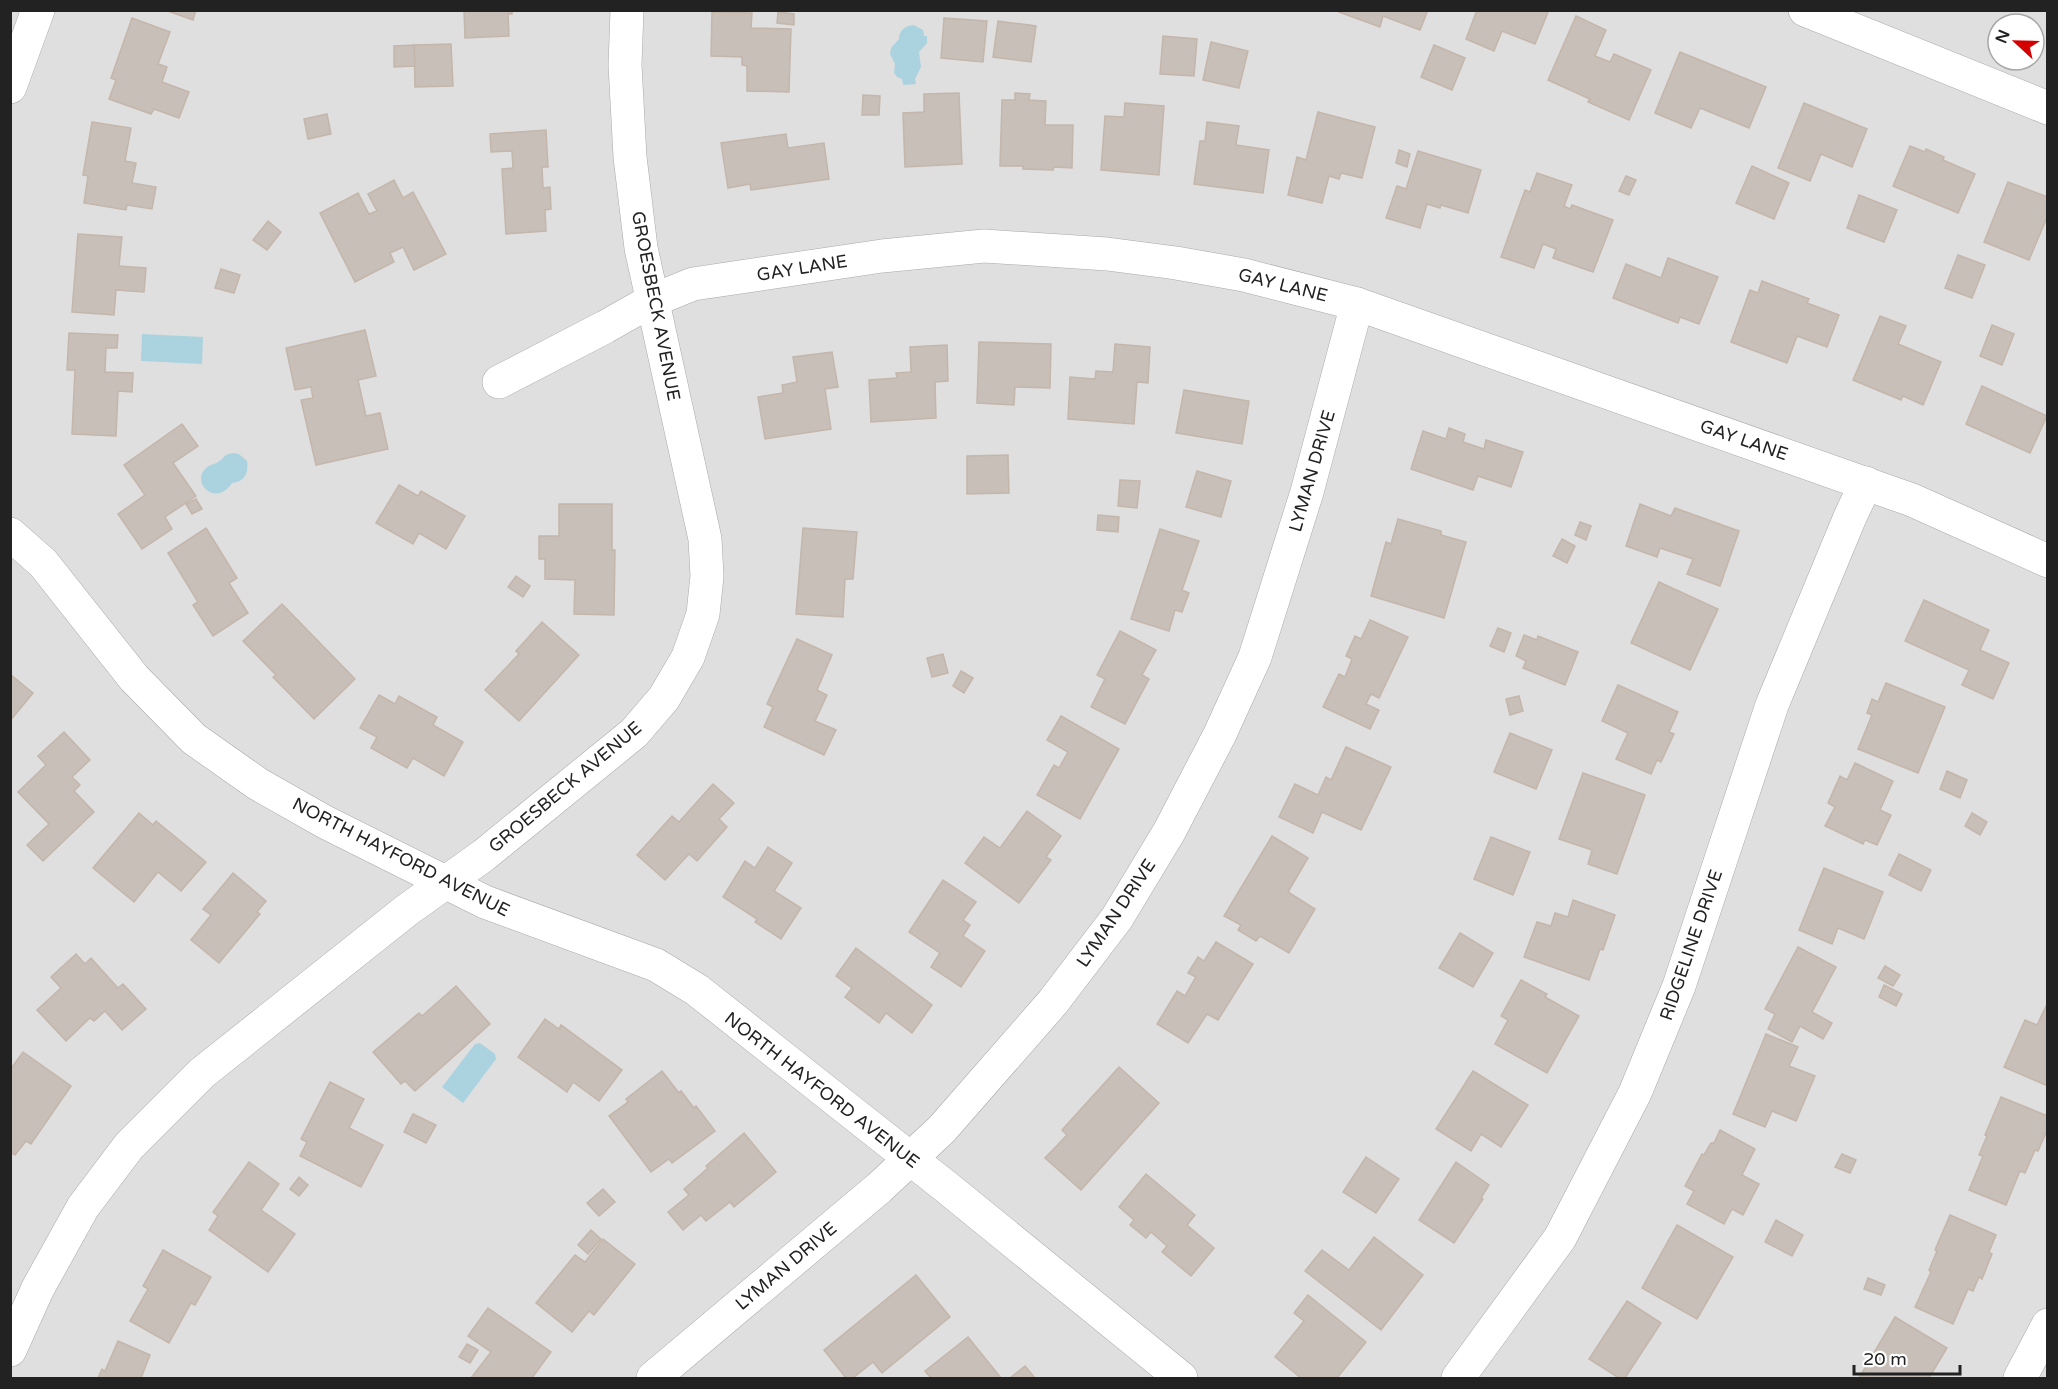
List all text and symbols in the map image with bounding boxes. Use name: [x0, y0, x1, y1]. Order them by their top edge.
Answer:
north arrow: [1986, 12, 2046, 72]
text: N: [1991, 27, 2015, 46]
street label: GROESBECK AVENUE: [627, 209, 685, 403]
street label: GAY LANE: [755, 250, 849, 286]
street label: GAY LANE: [1236, 263, 1330, 307]
street label: LYMAN DRIVE: [1284, 408, 1340, 534]
street label: GAY LANE: [1697, 415, 1791, 465]
street label: GROESBECK AVENUE: [484, 717, 646, 857]
street label: NORTH HAYFORD AVENUE: [289, 793, 513, 921]
street label: LYMAN DRIVE: [1072, 855, 1160, 971]
street label: RIDGELINE DRIVE: [1655, 867, 1727, 1023]
street label: NORTH HAYFORD AVENUE: [720, 1007, 924, 1173]
street label: LYMAN DRIVE: [731, 1217, 841, 1315]
scale bar: [1854, 1338, 1960, 1376]
text: 20 m: [1863, 1348, 1907, 1370]

